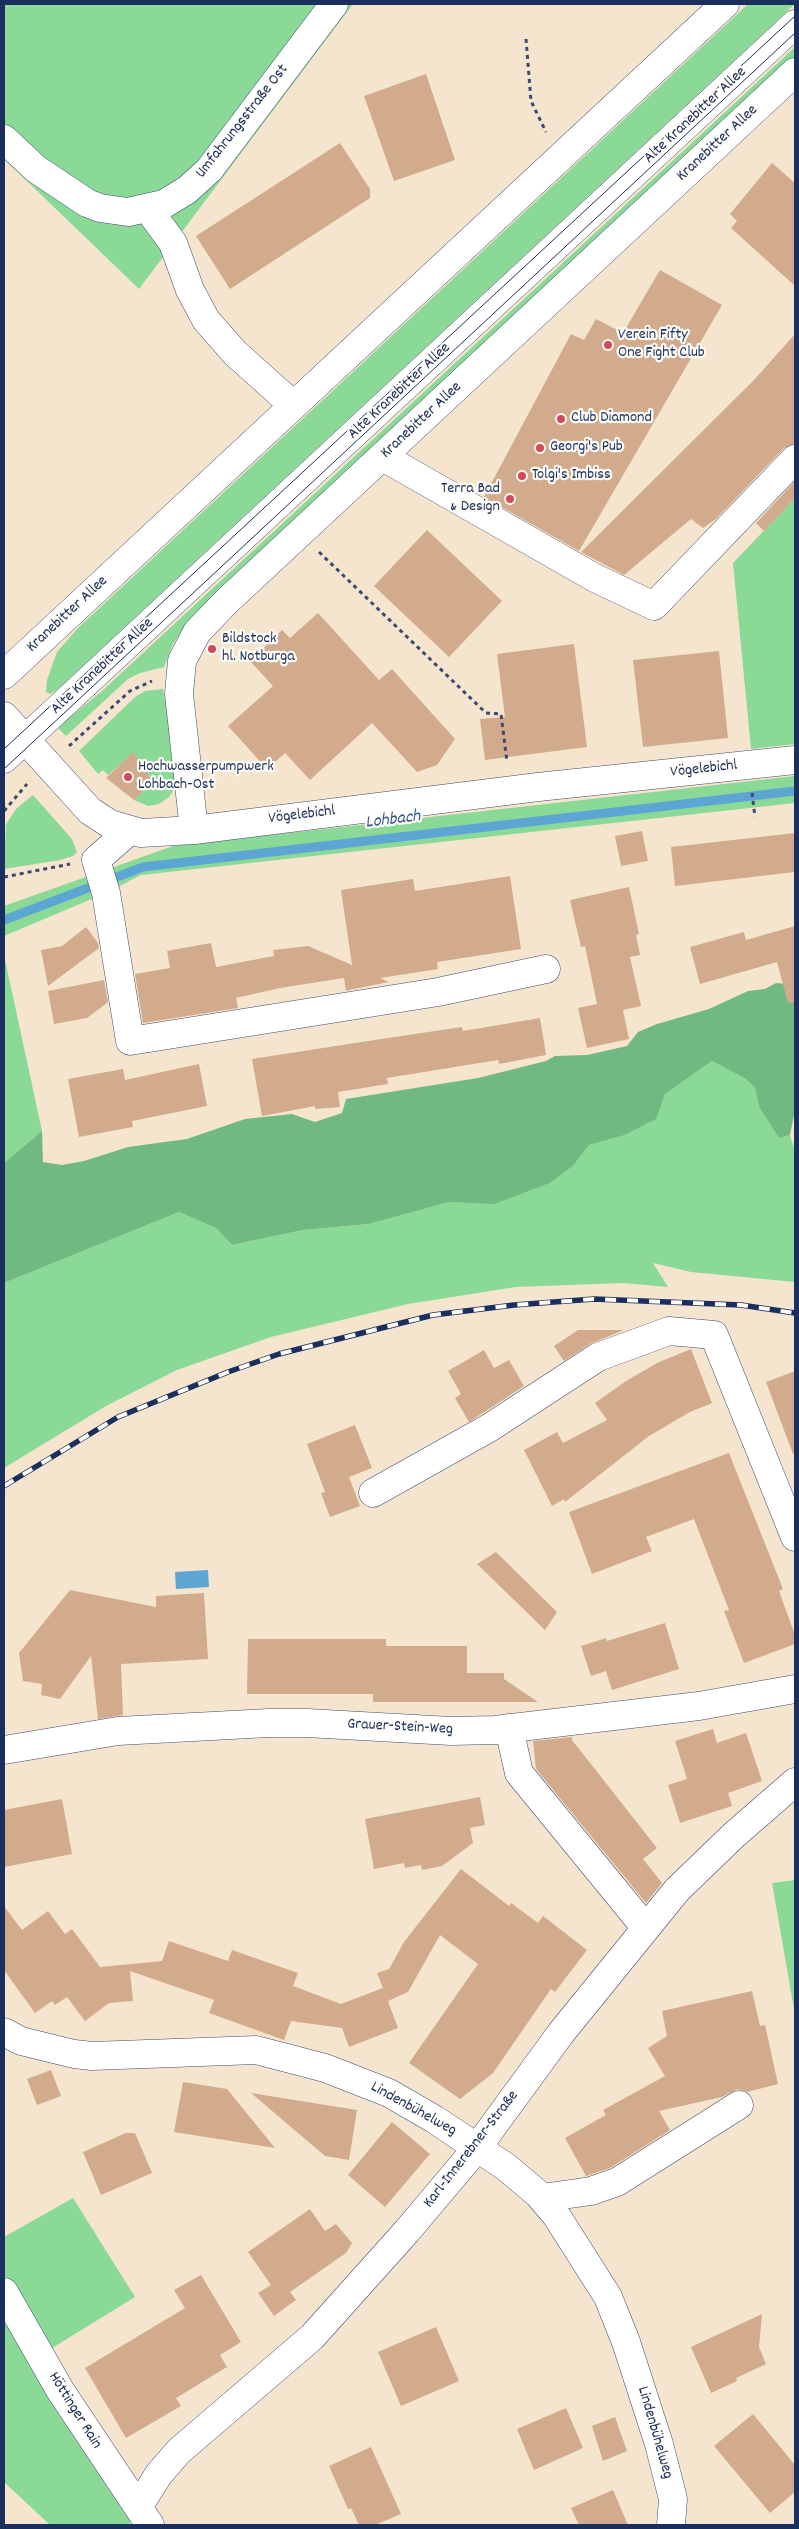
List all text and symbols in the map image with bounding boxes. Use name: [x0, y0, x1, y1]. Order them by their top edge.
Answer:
street label: Umfahrungsstraße Ost: [193, 61, 293, 183]
street label: Alte Kranebitter Allee: [641, 64, 751, 168]
street label: Kranebitter Allee: [673, 102, 763, 186]
place label: Verein Fifty One Fight Club: [618, 326, 705, 364]
marker: Verein Fifty One Fight Club: [602, 339, 614, 351]
street label: Alte Kranebitter Allee: [345, 340, 455, 444]
street label: Kranebitter Allee: [377, 379, 467, 463]
place label: Club Diamond: [571, 409, 652, 429]
marker: Club Diamond: [555, 413, 567, 425]
place label: Georgi's Pub: [550, 438, 623, 458]
marker: Georgi's Pub: [534, 442, 546, 454]
place label: Tolgi's Imbiss: [532, 466, 611, 486]
marker: Tolgi's Imbiss: [516, 470, 528, 482]
place label: Terra Bad & Design: [441, 480, 500, 518]
marker: Terra Bad & Design: [504, 493, 516, 505]
street label: Kranebitter Allee: [23, 573, 113, 657]
street label: Alte Kranebitter Allee: [48, 615, 158, 719]
place label: Bildstock hl. Notburga: [222, 630, 295, 668]
marker: Bildstock hl. Notburga: [206, 643, 218, 655]
street label: Vögelebichl: [670, 757, 738, 783]
place label: Hochwasserpumpwerk Lohbach-Ost: [138, 758, 274, 796]
marker: Hochwasserpumpwerk Lohbach-Ost: [122, 771, 134, 783]
street label: Vögelebichl: [268, 802, 336, 830]
water label: Lohbach: [364, 807, 422, 835]
street label: Grauer-Stein-Weg: [347, 1716, 453, 1740]
street label: Lindenbühelweg: [367, 2079, 459, 2141]
street label: Karl-Innerebner-Straße: [420, 2087, 524, 2213]
street label: Höttinger Rain: [43, 2369, 105, 2453]
street label: Lindenbühelweg: [632, 2385, 676, 2481]

